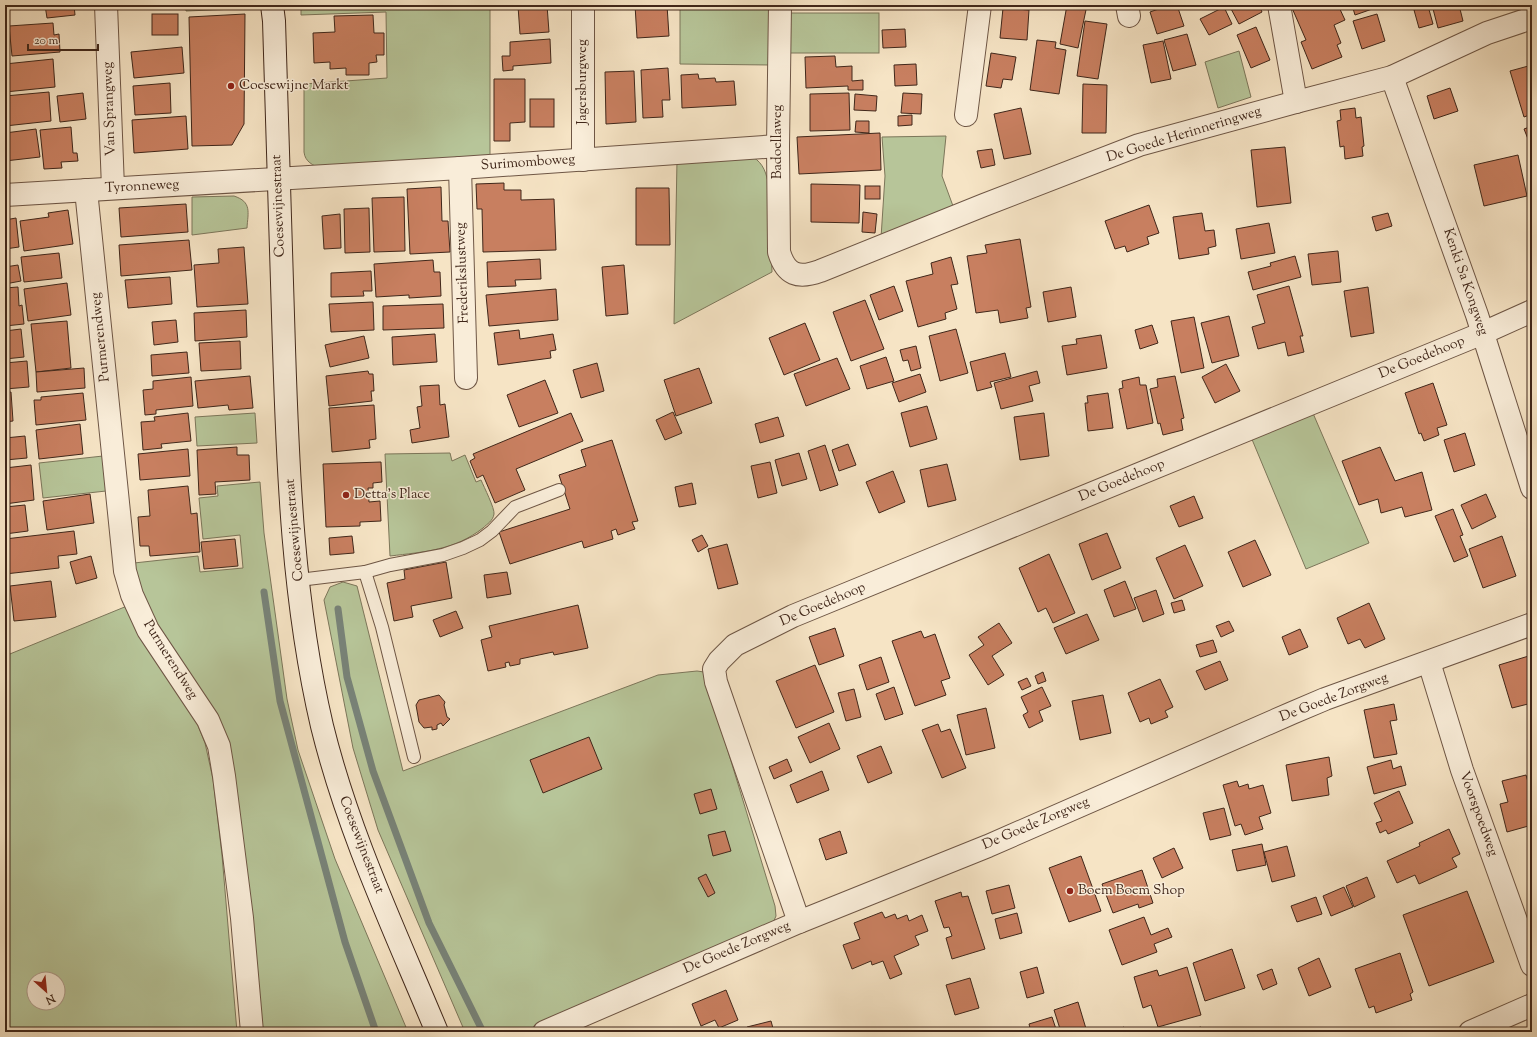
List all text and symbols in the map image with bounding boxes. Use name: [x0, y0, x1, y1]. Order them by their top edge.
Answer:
scale bar: [28, 26, 98, 52]
text: 20 m: [34, 32, 59, 50]
street label: Jagersburgweg: [573, 39, 593, 126]
street label: Van Sprangweg: [98, 61, 122, 157]
place label: Coesewijne Markt: [239, 76, 349, 96]
marker: Coesewijne Markt: [226, 81, 236, 91]
street label: De Goede Herinneringweg: [1104, 102, 1264, 168]
street label: Badoellaweg: [768, 105, 788, 179]
street label: Surimomboweg: [480, 150, 576, 176]
street label: Coesewijnestraat: [267, 154, 291, 258]
street label: Tyronneweg: [104, 175, 180, 199]
street label: Frederikslustweg: [451, 222, 475, 324]
street label: Kenki Sa Kongweg: [1437, 226, 1493, 338]
street label: Purmerendweg: [86, 291, 116, 383]
street label: De Goedehoop: [1376, 332, 1468, 384]
street label: De Goedehoop: [1076, 455, 1168, 507]
street label: Coesewijnestraat: [281, 478, 309, 582]
place label: Detta's Place: [354, 485, 430, 505]
marker: Detta's Place: [341, 490, 351, 500]
street label: De Goedehoop: [777, 578, 869, 632]
street label: Purmerendweg: [138, 617, 202, 704]
street label: De Goede Zorgweg: [1277, 668, 1391, 728]
street label: Voorspoedweg: [1453, 769, 1503, 859]
street label: De Goede Zorgweg: [979, 792, 1093, 856]
street label: Coesewijnestraat: [333, 793, 389, 897]
place label: Boem Boem Shop: [1078, 881, 1185, 901]
marker: Boem Boem Shop: [1065, 886, 1075, 896]
street label: De Goede Zorgweg: [680, 916, 794, 980]
north arrow: [26, 971, 66, 1011]
text: N: [42, 989, 59, 1008]

